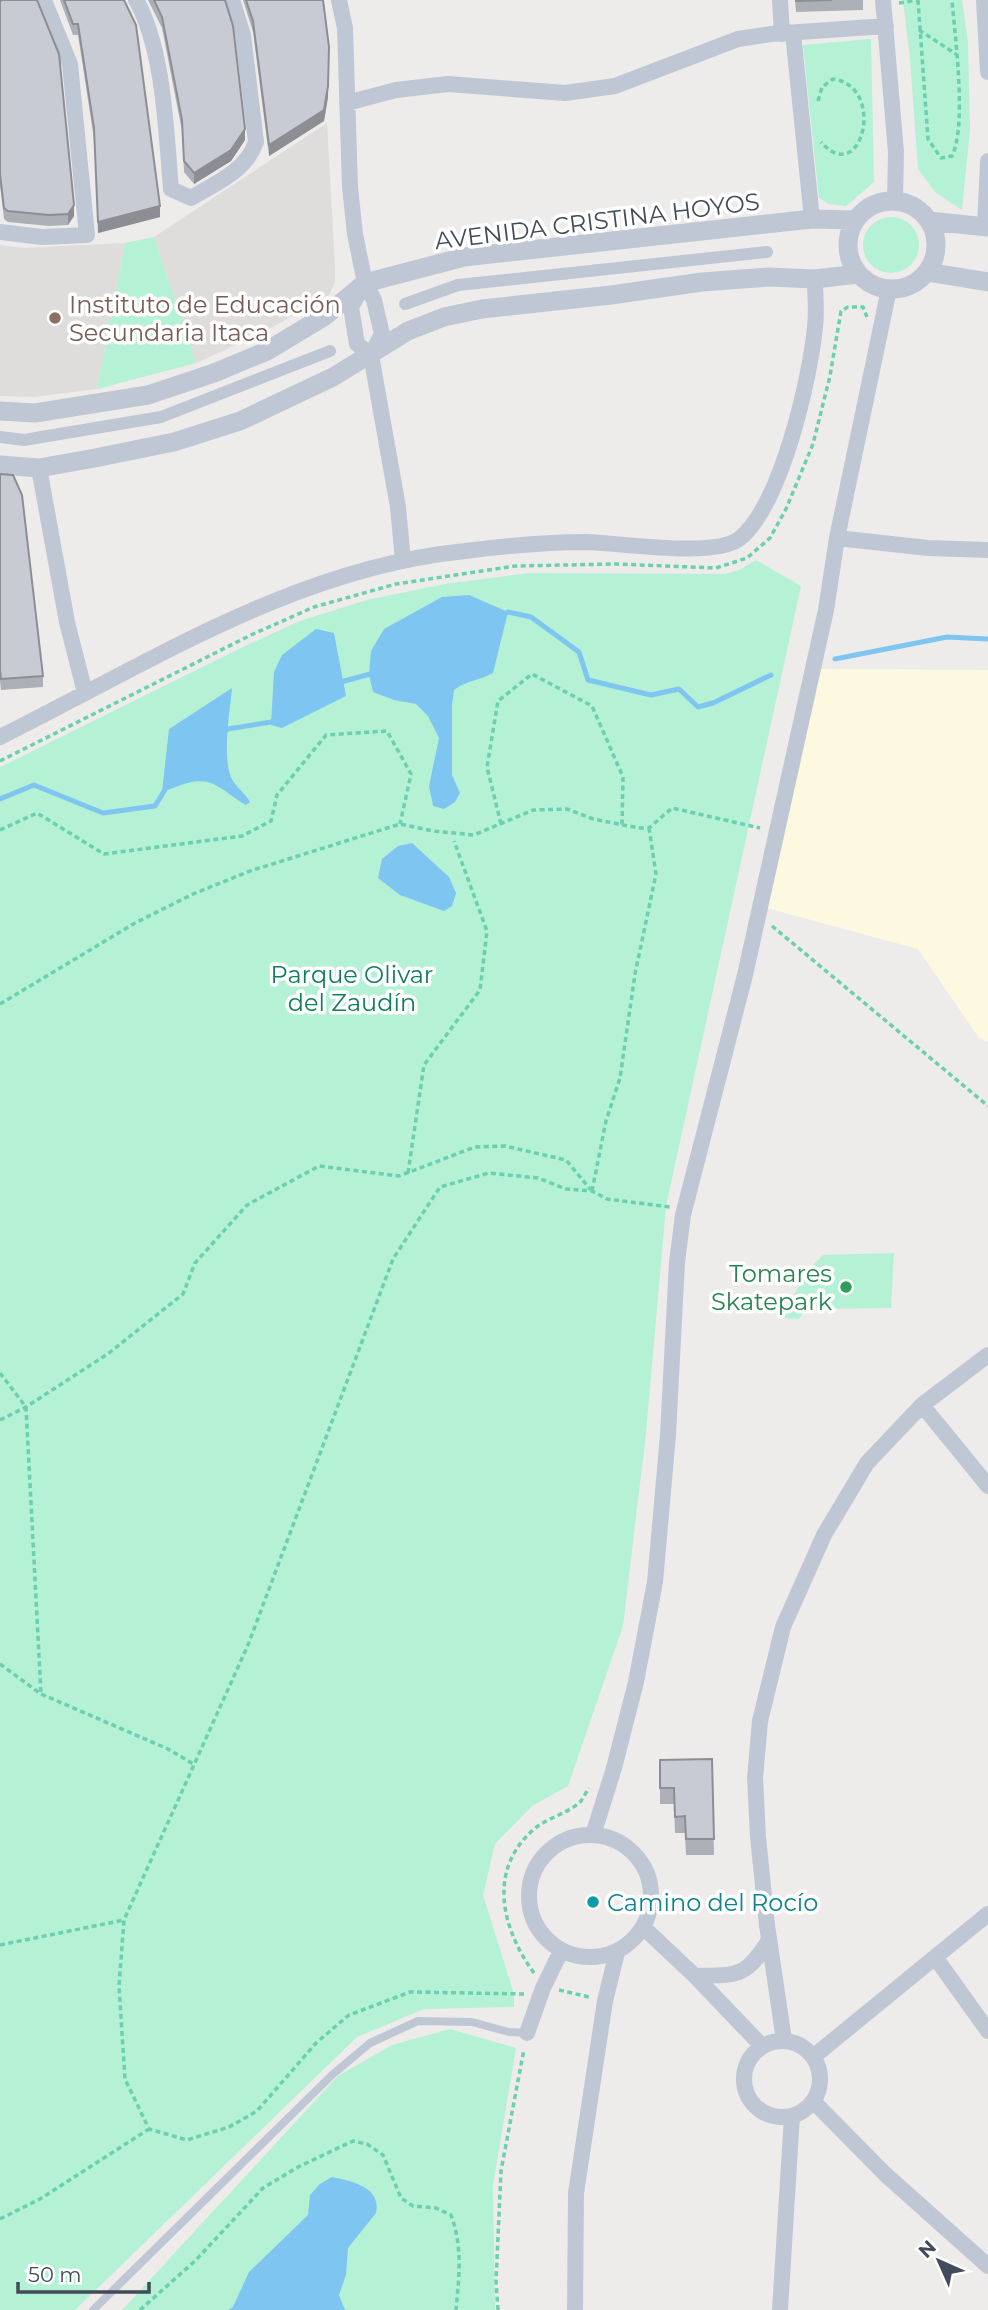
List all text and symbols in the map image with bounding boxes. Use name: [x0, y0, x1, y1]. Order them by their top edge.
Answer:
street label: AVENIDA CRISTINA HOYOS: [433, 187, 761, 255]
place label: Instituto de Educación Secundaria Itaca: [69, 290, 341, 347]
marker: Instituto de Educación Secundaria Itaca: [47, 310, 63, 326]
park label: Parque Olivar del Zaudín: [271, 960, 433, 1017]
place label: Tomares Skatepark: [711, 1259, 833, 1316]
marker: Tomares Skatepark: [838, 1279, 854, 1295]
place label: Camino del Rocío: [607, 1888, 818, 1917]
marker: Camino del Rocío: [585, 1894, 601, 1910]
north arrow: [904, 2226, 974, 2296]
text: N: [914, 2236, 941, 2263]
scale bar: [18, 2250, 149, 2294]
text: 50 m: [28, 2262, 82, 2287]

